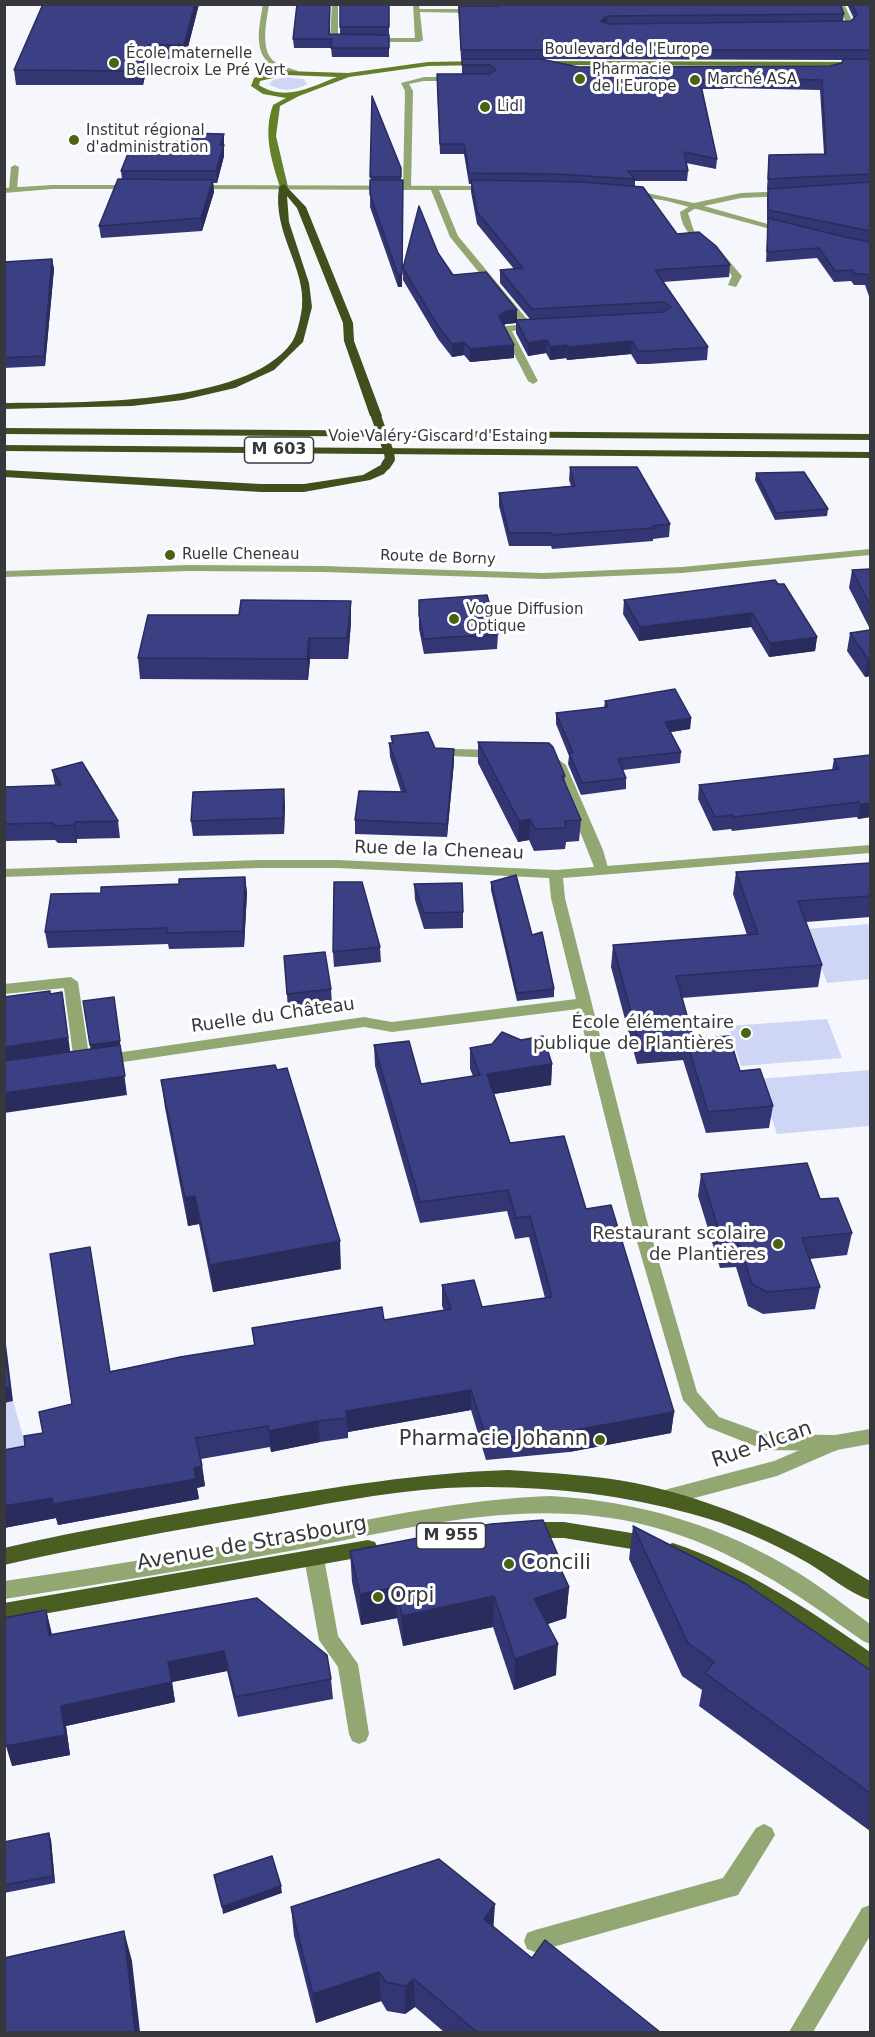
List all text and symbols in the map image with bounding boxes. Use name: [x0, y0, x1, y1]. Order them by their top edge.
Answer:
street label: Boulevard de l'Europe: [544, 41, 710, 59]
place label: École maternelle Bellecroix Le Pré Vert: [126, 45, 285, 80]
marker: École maternelle Bellecroix Le Pré Vert: [107, 56, 121, 70]
place label: Pharmacie de l'Europe: [592, 61, 677, 96]
place label: Marché ASA: [707, 71, 797, 89]
marker: Pharmacie de l'Europe: [573, 72, 587, 86]
marker: Marché ASA: [688, 73, 702, 87]
place label: Lidl: [497, 98, 523, 116]
marker: Lidl: [478, 100, 492, 114]
place label: Institut régional d'administration: [86, 122, 209, 157]
marker: Institut régional d'administration: [67, 133, 81, 147]
street label: Voie Valéry-Giscard d'Estaing: [328, 428, 548, 446]
road number: M 603: [244, 437, 314, 463]
place label: Ruelle Cheneau: [182, 546, 299, 564]
street label: Route de Borny: [380, 547, 496, 569]
marker: Ruelle Cheneau: [163, 548, 177, 562]
place label: Vogue Diffusion Optique: [466, 601, 584, 636]
marker: Vogue Diffusion Optique: [447, 612, 461, 626]
street label: Rue de la Cheneau: [354, 837, 524, 865]
street label: Ruelle du Château: [190, 994, 356, 1038]
place label: École élémentaire publique de Plantières: [533, 1012, 734, 1054]
marker: École élémentaire publique de Plantières: [739, 1026, 753, 1040]
place label: Restaurant scolaire de Plantières: [592, 1223, 766, 1266]
marker: Restaurant scolaire de Plantières: [771, 1237, 785, 1251]
street label: Rue Alcan: [709, 1416, 815, 1474]
place label: Pharmacie Johann: [399, 1427, 588, 1453]
marker: Pharmacie Johann: [593, 1433, 607, 1447]
street label: Avenue de Strasbourg: [135, 1511, 369, 1577]
road number: M 955: [416, 1523, 486, 1549]
place label: Concili: [521, 1551, 591, 1577]
marker: Concili: [502, 1557, 516, 1571]
place label: Orpi: [390, 1584, 434, 1610]
marker: Orpi: [371, 1590, 385, 1604]

